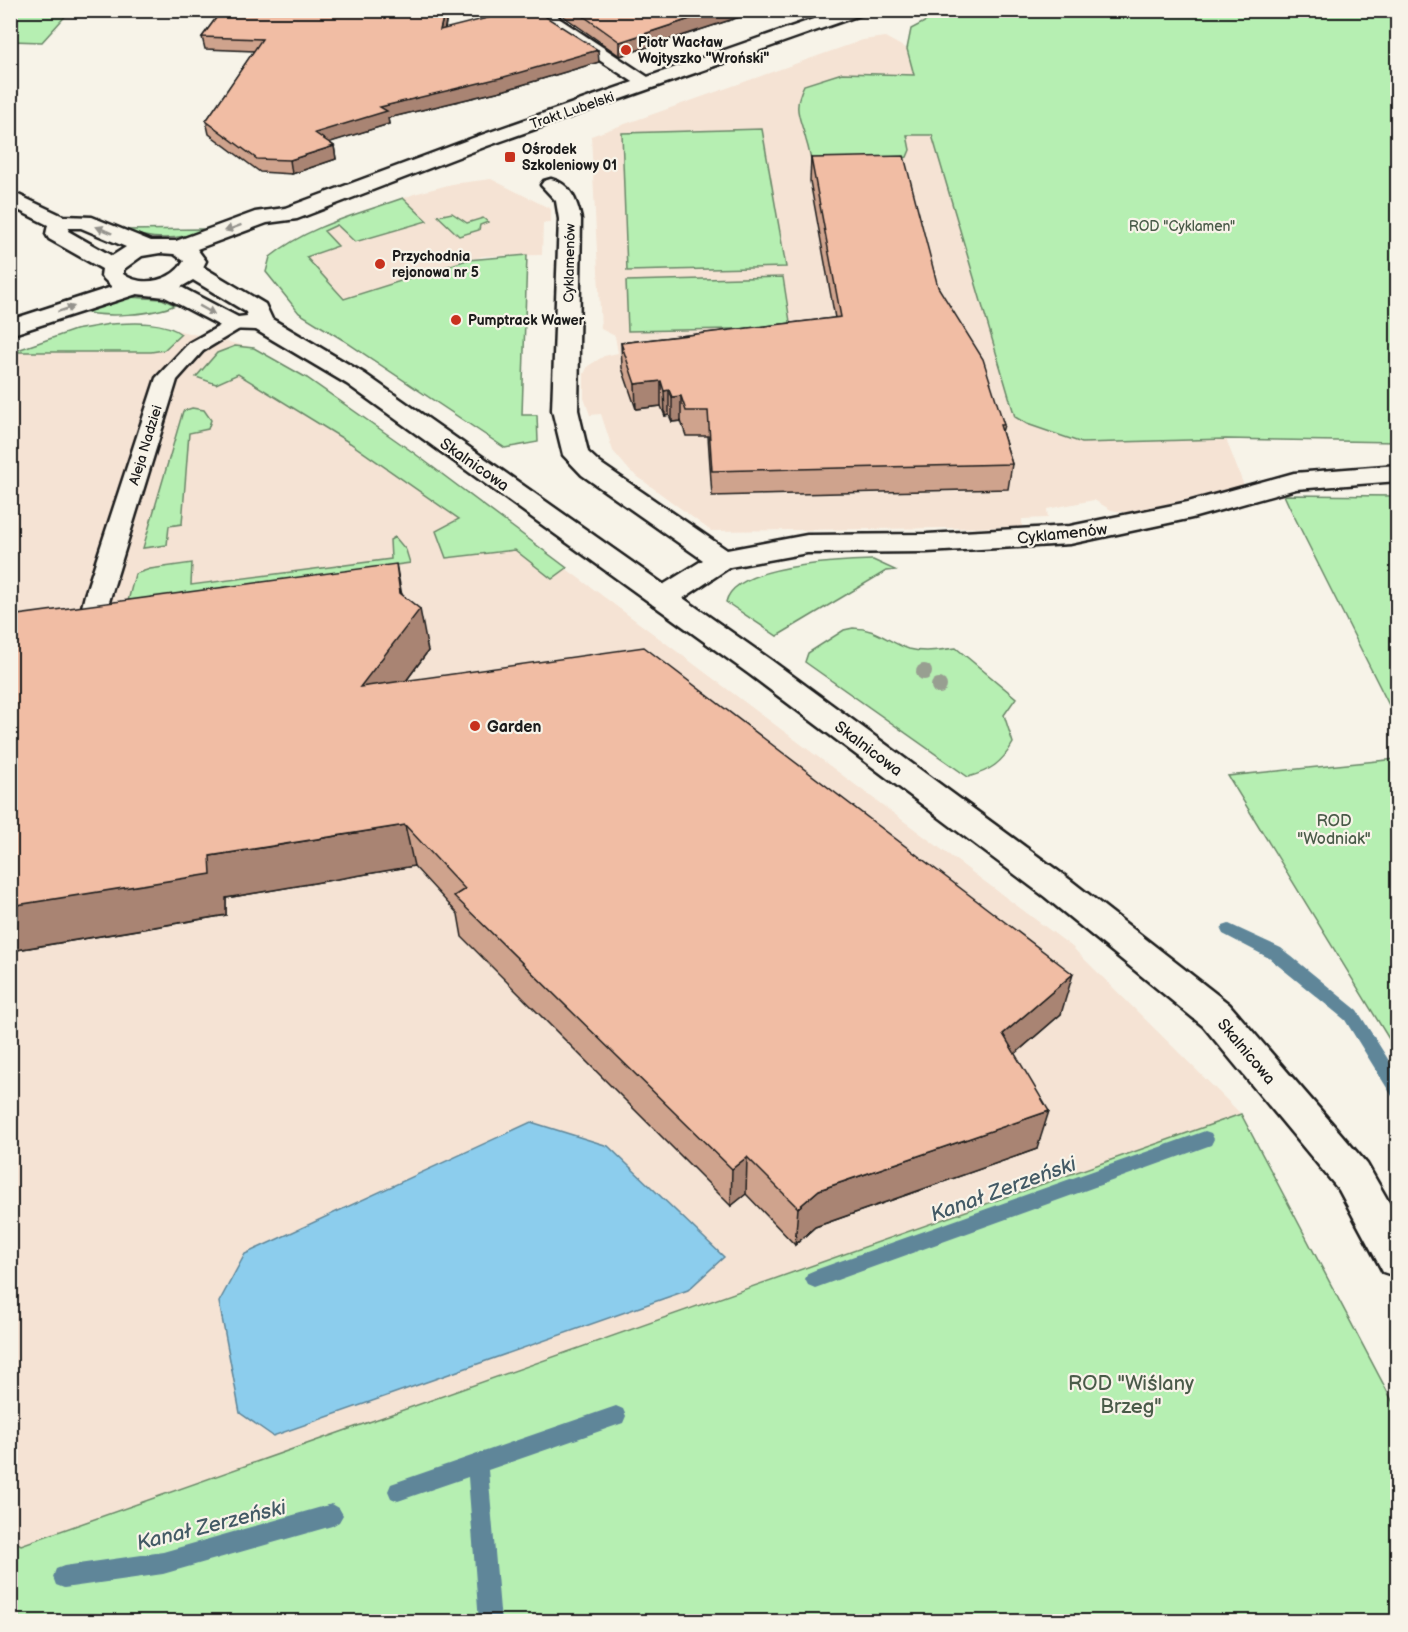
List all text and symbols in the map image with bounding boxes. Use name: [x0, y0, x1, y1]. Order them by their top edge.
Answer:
place label: Piotr Wacław Wojtyszko "Wroński": [638, 34, 769, 67]
marker: Piotr Wacław Wojtyszko "Wroński": [619, 43, 633, 57]
street label: Trakt Lubelski: [528, 88, 617, 133]
place label: Ośrodek Szkoleniowy 01: [522, 141, 617, 174]
marker: Ośrodek Szkoleniowy 01: [503, 150, 517, 164]
park label: ROD "Cyklamen": [1129, 218, 1235, 235]
one-way arrow: [224, 223, 242, 233]
street label: Cyklamenów: [560, 223, 579, 303]
one-way arrow: [95, 225, 113, 234]
place label: Przychodnia rejonowa nr 5: [392, 248, 479, 281]
marker: Przychodnia rejonowa nr 5: [373, 257, 387, 271]
one-way arrow: [57, 303, 75, 313]
one-way arrow: [199, 305, 216, 315]
place label: Pumptrack Wawer: [468, 312, 585, 329]
marker: Pumptrack Wawer: [449, 313, 463, 327]
street label: Aleja Nadziei: [125, 403, 166, 487]
street label: Skalnicowa: [436, 435, 512, 496]
street label: Cyklamenów: [1016, 520, 1108, 549]
place label: Garden: [487, 718, 541, 737]
street label: Skalnicowa: [831, 718, 906, 781]
marker: Garden: [468, 719, 482, 733]
park label: ROD "Wodniak": [1297, 812, 1371, 849]
street label: Skalnicowa: [1213, 1015, 1279, 1089]
water label: Kanał Zerzeński: [927, 1151, 1081, 1227]
park label: ROD "Wiślany Brzeg": [1068, 1372, 1194, 1419]
water label: Kanał Zerzeński: [134, 1495, 290, 1556]

